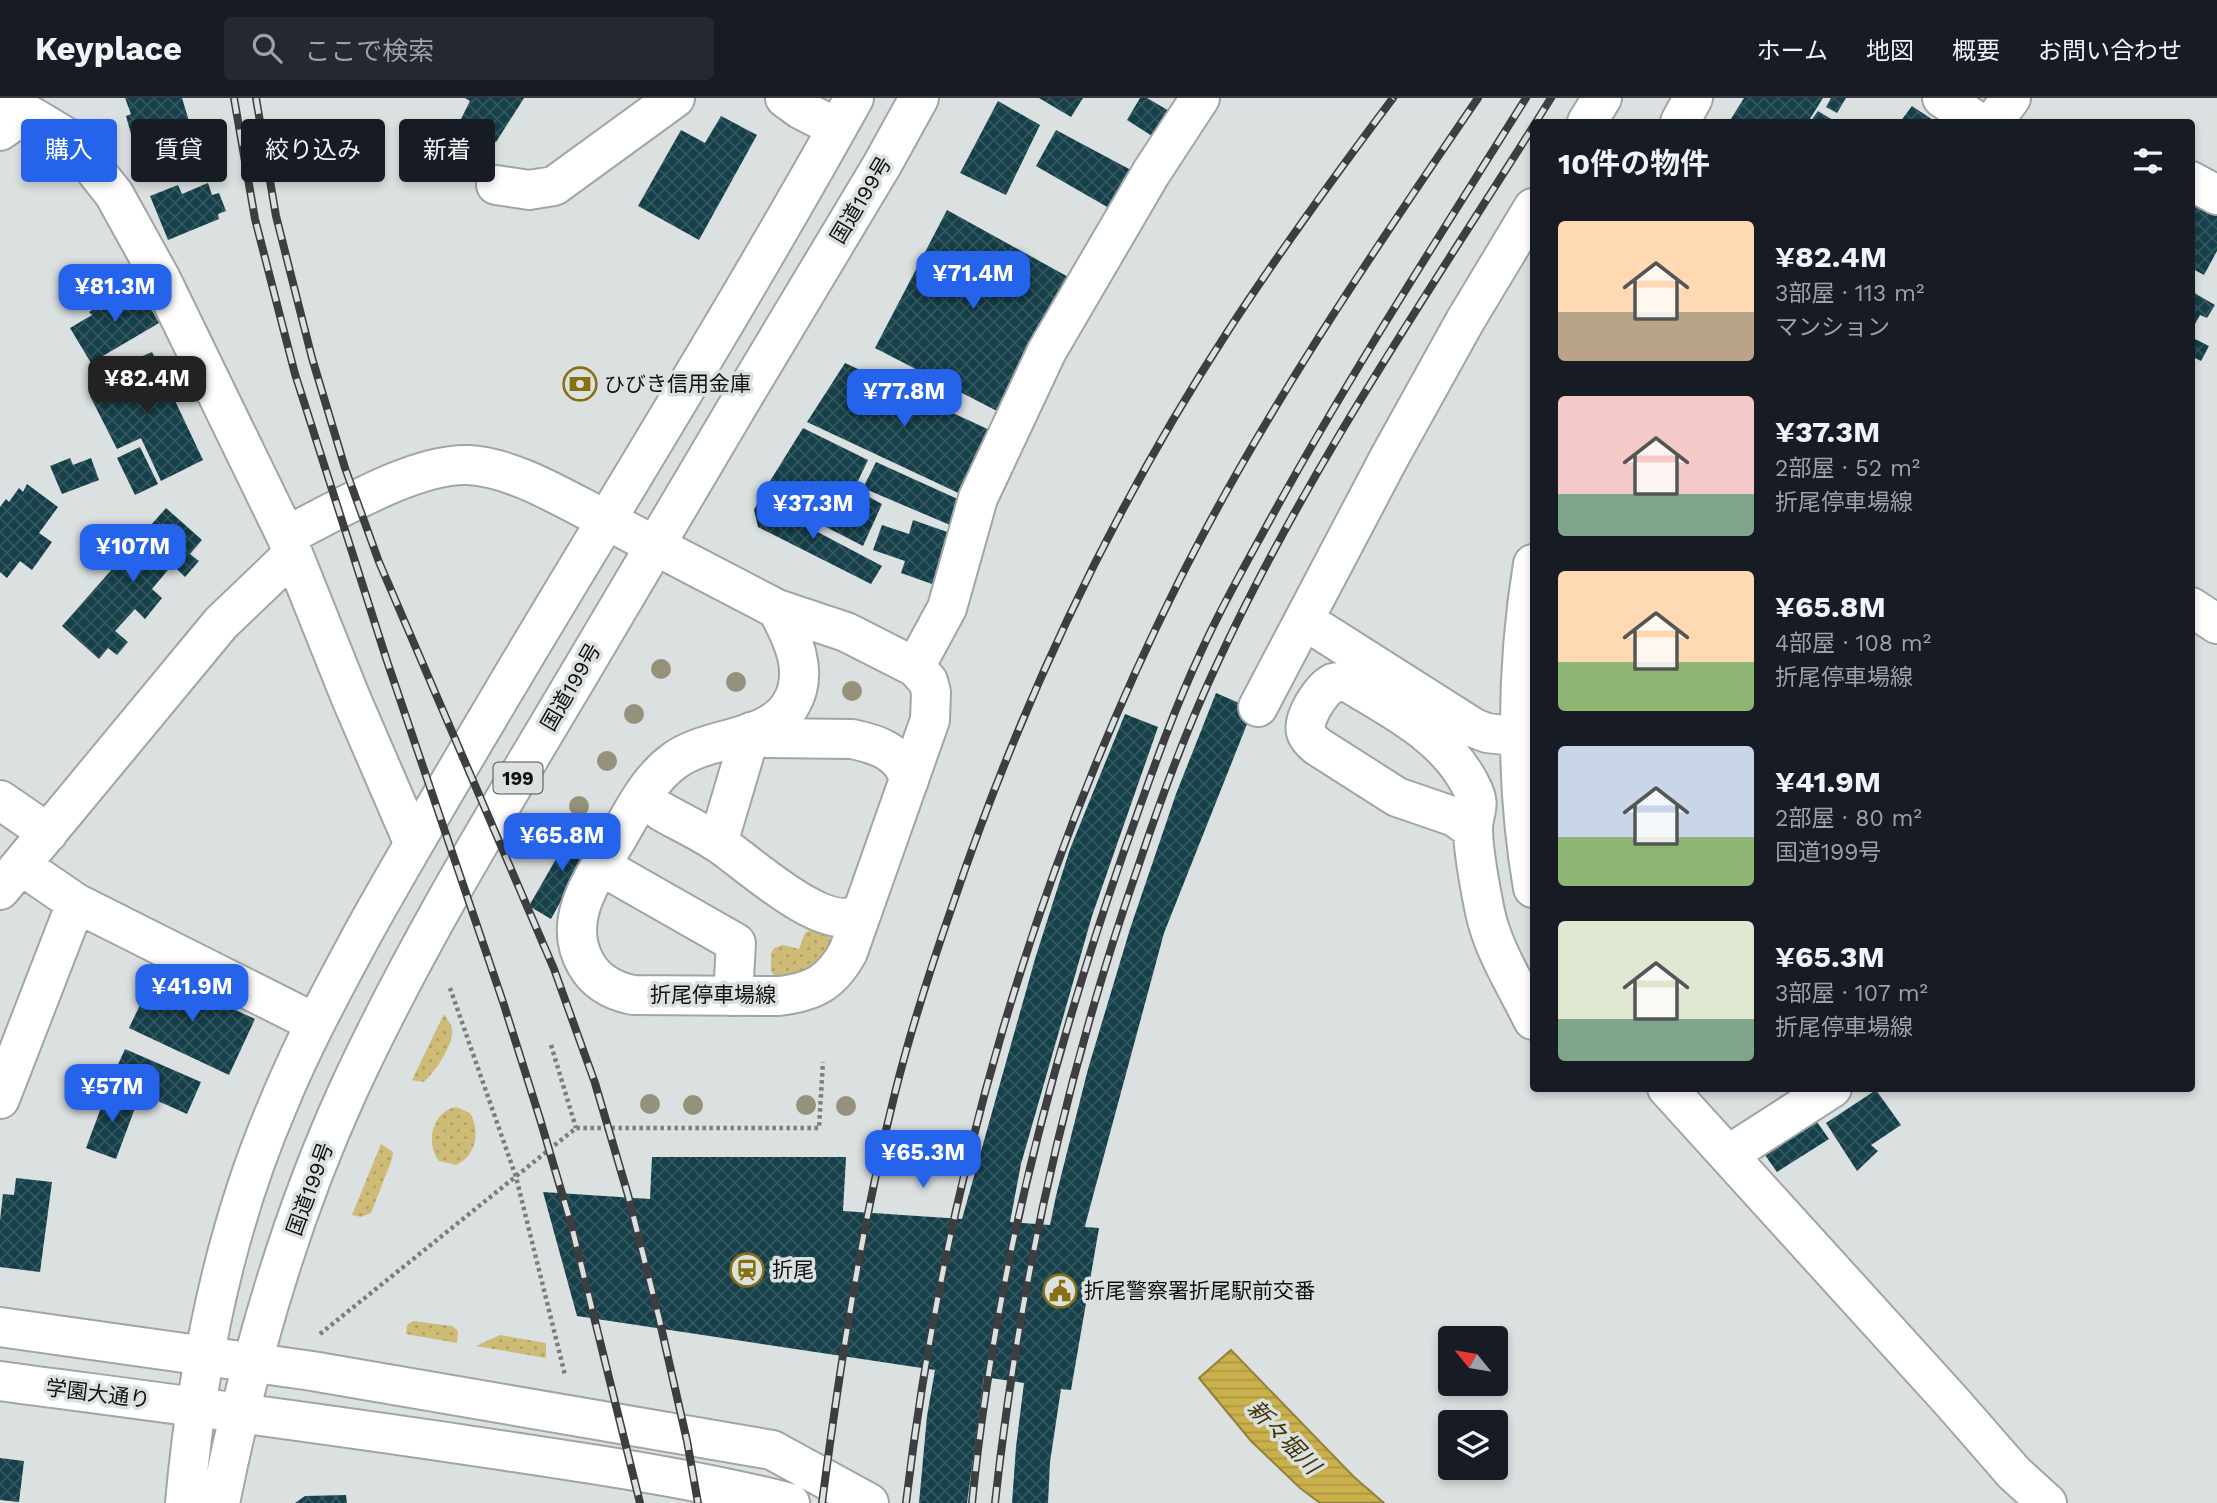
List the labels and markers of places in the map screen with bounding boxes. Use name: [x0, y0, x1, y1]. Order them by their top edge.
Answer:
pin: ¥71.4M: [916, 252, 1030, 311]
pin: ¥81.3M: [58, 264, 172, 324]
pin: ¥82.4M: [90, 356, 204, 416]
bank icon: ひびき信用金庫: [561, 365, 599, 403]
pin: ¥77.8M: [847, 370, 961, 429]
place label: ひびき信用金庫: [604, 371, 751, 396]
pin: ¥37.3M: [756, 482, 870, 541]
pin: ¥107M: [84, 524, 182, 584]
pin: ¥65.8M: [505, 814, 619, 873]
pin: ¥41.9M: [135, 964, 249, 1024]
pin: ¥57M: [71, 1065, 153, 1124]
pin: ¥65.3M: [866, 1130, 980, 1190]
station icon: 折尾: [728, 1251, 766, 1289]
place label: 折尾: [772, 1257, 814, 1282]
public building icon: 折尾警察署折尾駅前交番: [1041, 1272, 1079, 1310]
place label: 折尾警察署折尾駅前交番: [1084, 1278, 1315, 1303]

